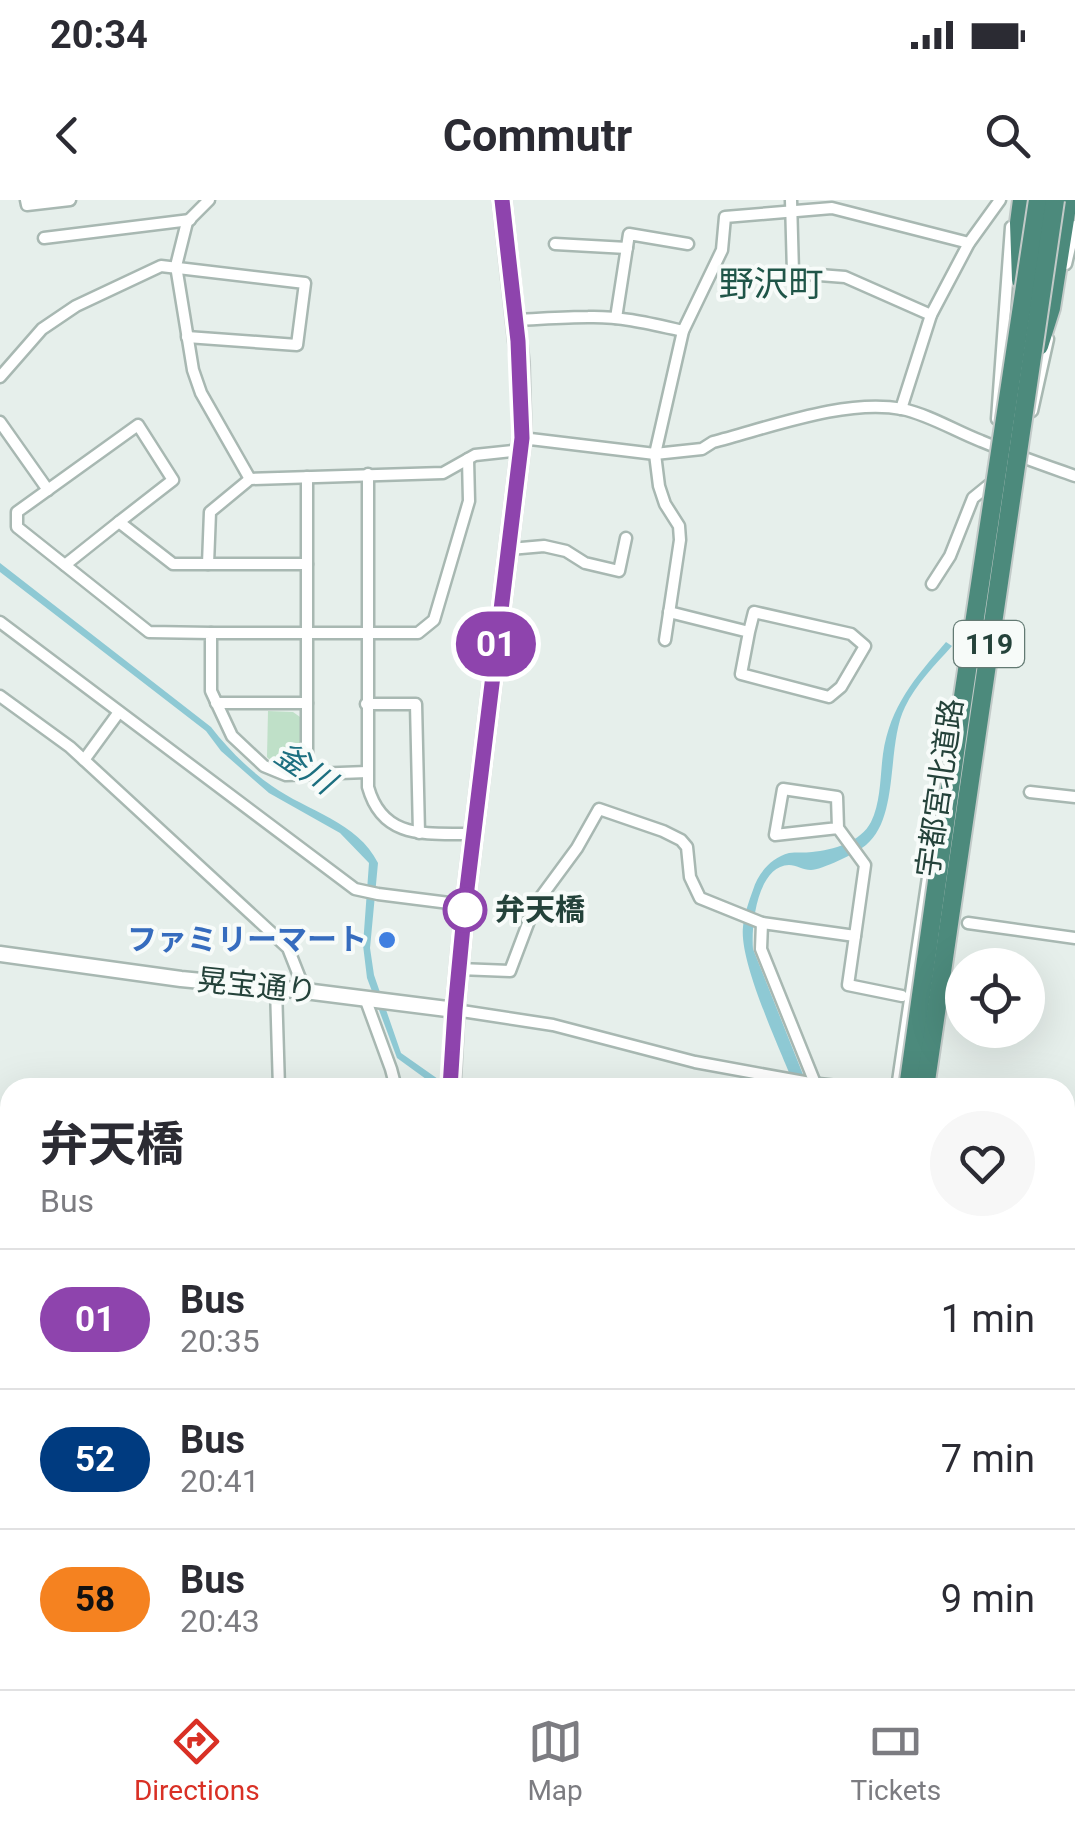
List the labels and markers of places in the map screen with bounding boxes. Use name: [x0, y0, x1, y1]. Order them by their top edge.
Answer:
marker: 弁天橋: [444, 889, 486, 931]
place label: 弁天橋: [495, 892, 585, 927]
place label: ファミリーマート: [127, 922, 367, 957]
marker: ファミリーマート: [376, 929, 398, 951]

